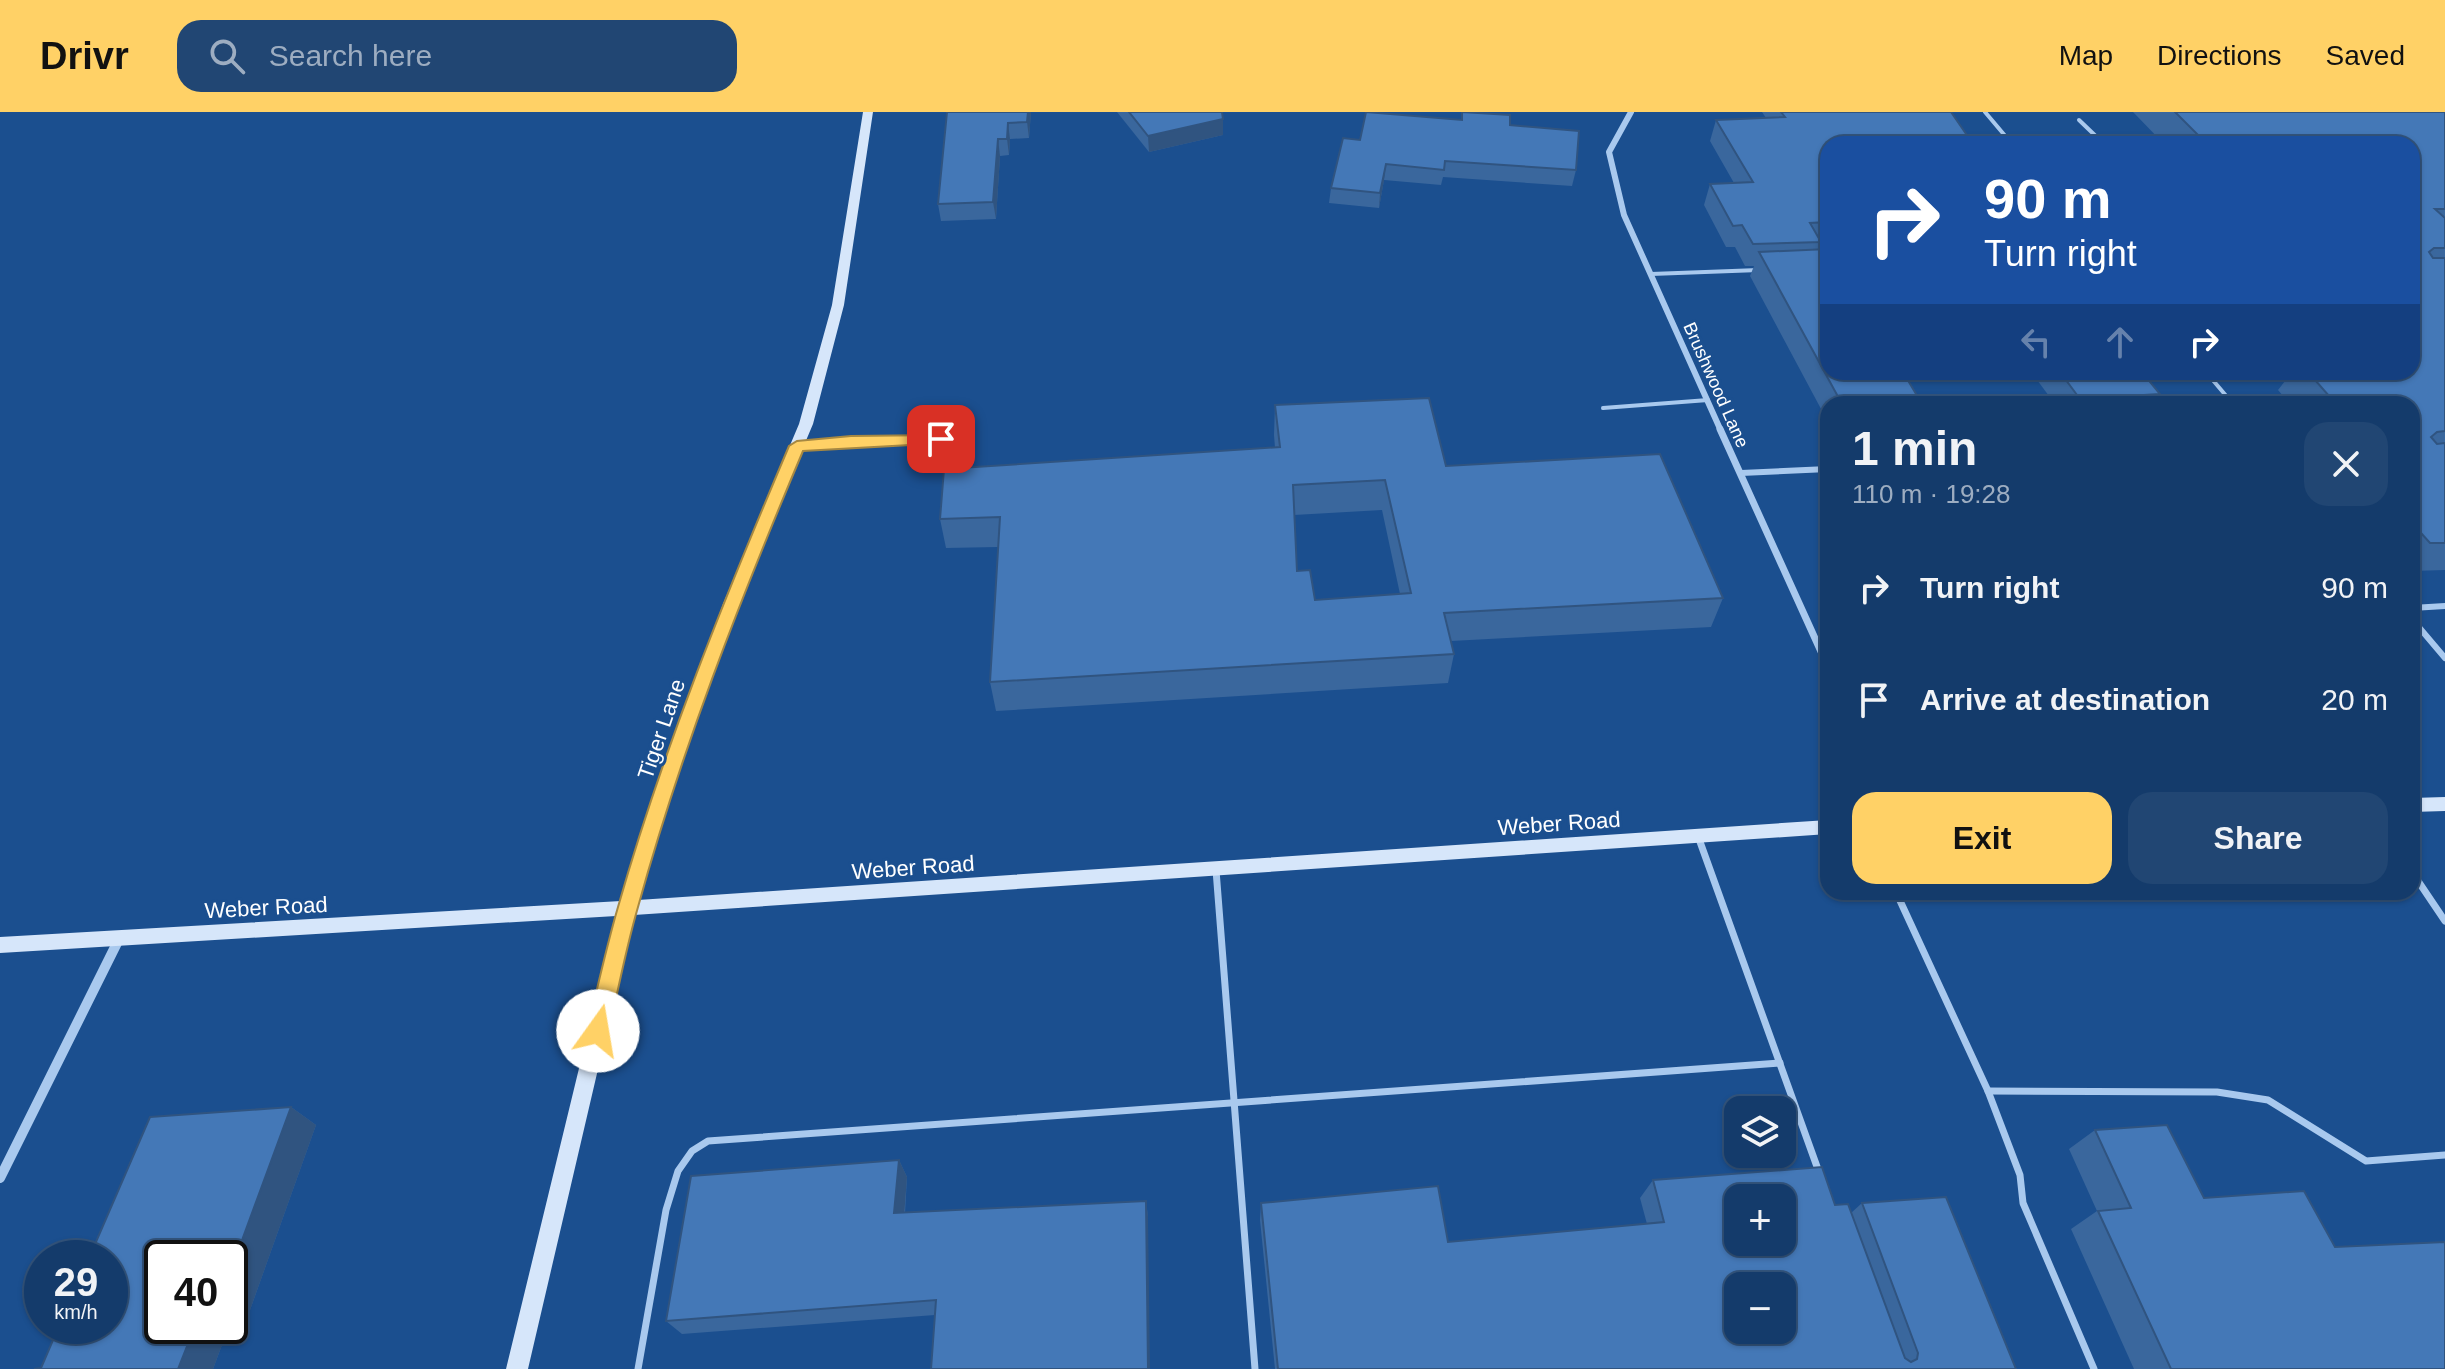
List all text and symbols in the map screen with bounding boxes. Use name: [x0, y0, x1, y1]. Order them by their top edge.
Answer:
search box: [177, 20, 737, 92]
icon: search: [205, 34, 249, 78]
text: Drivr: [40, 35, 129, 77]
text: Search here: [269, 39, 432, 72]
text: Map: [2059, 40, 2113, 71]
text: Directions: [2157, 40, 2282, 71]
text: Saved: [2326, 40, 2405, 71]
text: 90 m: [1984, 167, 2112, 230]
icon: right: [1852, 168, 1956, 272]
text: Turn right: [1984, 233, 2137, 274]
street label: Brushwood Lane: [1679, 319, 1753, 451]
icon: left: [2014, 320, 2058, 364]
icon: ahead: [2098, 320, 2142, 364]
icon: right: [2182, 320, 2226, 364]
pin: [907, 405, 975, 473]
icon: arrive: [919, 417, 963, 461]
text: 1 min: [1852, 422, 1977, 475]
button: close: [2304, 422, 2388, 506]
text: 110 m · 19:28: [1852, 479, 2011, 509]
icon: right: [1852, 566, 1896, 610]
text: Turn right: [1920, 571, 2059, 604]
text: 90 m: [2321, 571, 2388, 604]
street label: Tiger Lane: [633, 676, 690, 783]
icon: arrive: [1852, 678, 1896, 722]
text: Arrive at destination: [1920, 683, 2210, 716]
text: 20 m: [2321, 683, 2388, 716]
button: Exit: [1852, 792, 2112, 884]
button: Share: [2128, 792, 2388, 884]
street label: Weber Road: [1497, 807, 1621, 840]
street label: Weber Road: [851, 851, 975, 884]
street label: Weber Road: [204, 892, 328, 923]
position arrow: [556, 989, 640, 1073]
map controls: [1724, 1096, 1796, 1344]
button: layers: [1724, 1096, 1796, 1168]
button: +: [1724, 1184, 1796, 1256]
speed limit sign: 40: [144, 1240, 248, 1344]
text: 29: [54, 1260, 98, 1304]
button: −: [1724, 1272, 1796, 1344]
text: km/h: [54, 1301, 98, 1323]

